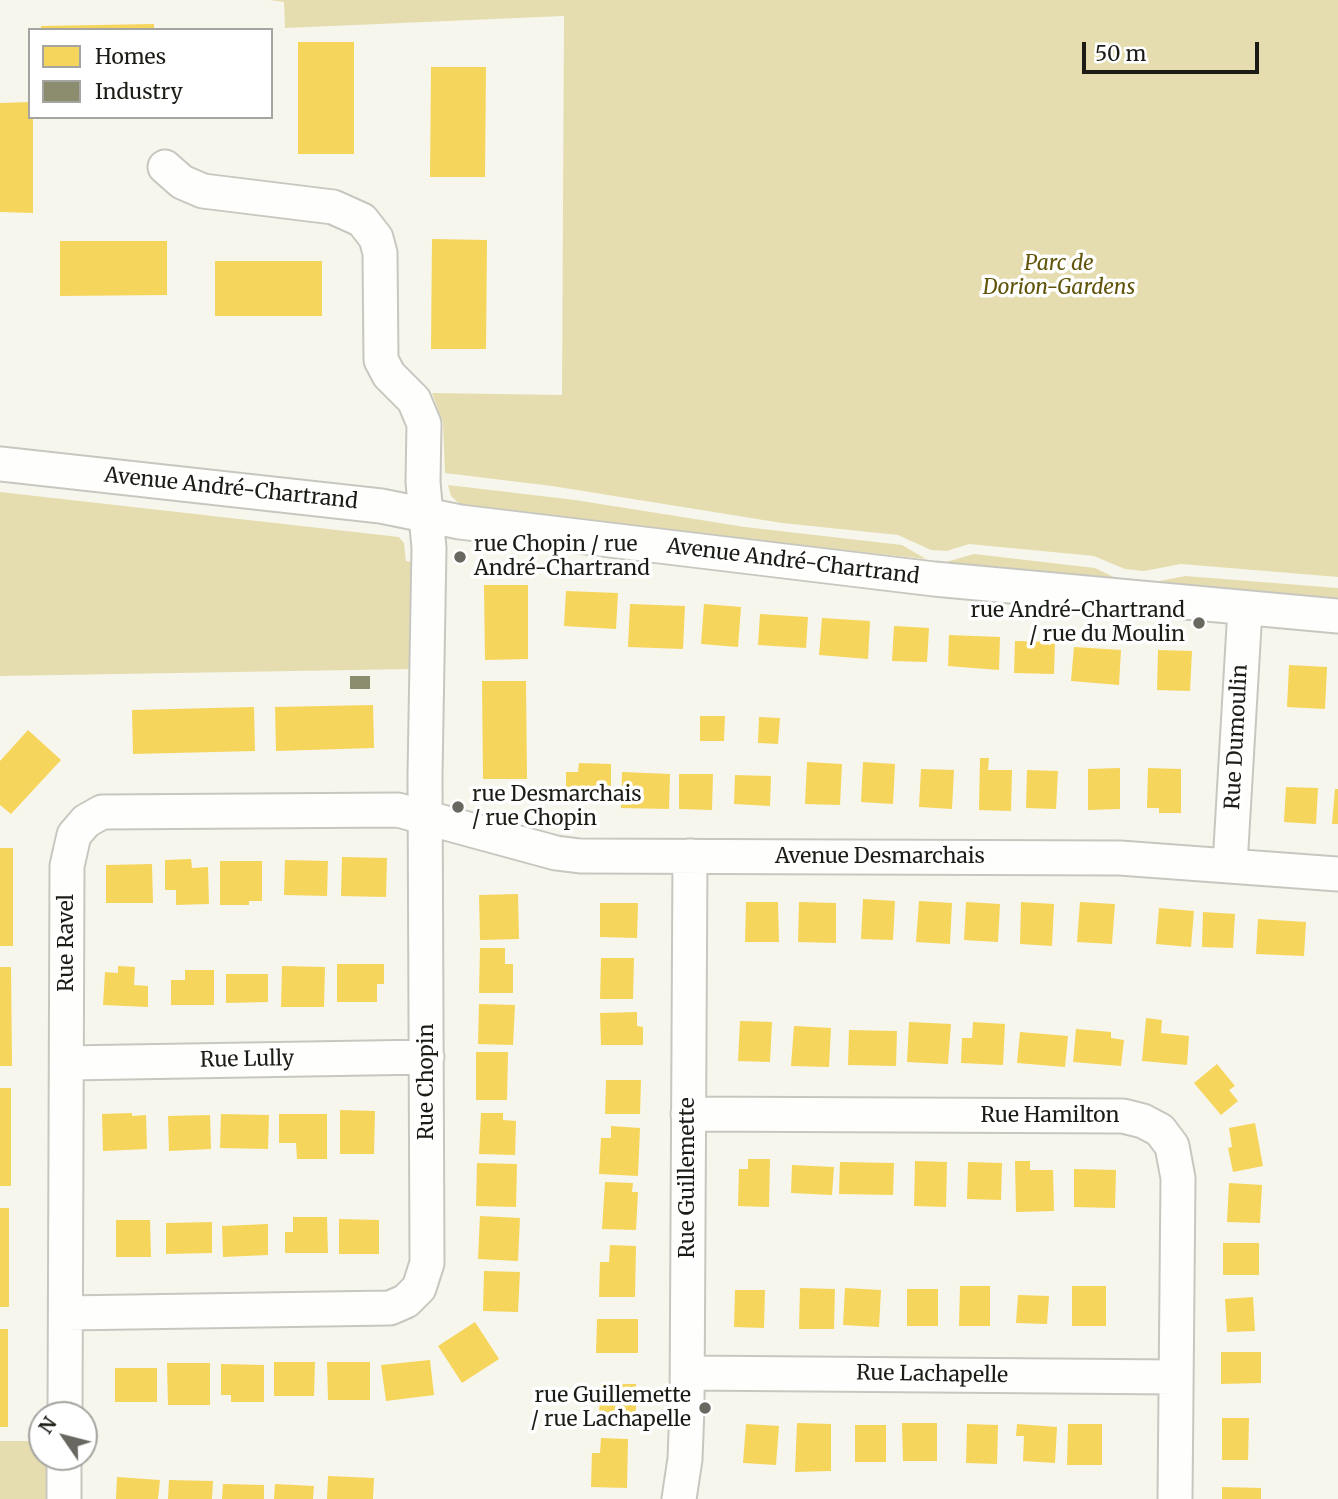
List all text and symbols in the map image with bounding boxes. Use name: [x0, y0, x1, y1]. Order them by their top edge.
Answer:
legend: [28, 28, 273, 119]
scale bar: [1086, 28, 1263, 72]
text: 50 m: [1095, 40, 1146, 67]
text: Homes: [95, 43, 166, 70]
text: Industry: [95, 78, 183, 105]
park label: Parc de Dorion-Gardens: [983, 251, 1135, 301]
street label: Avenue André-Chartrand: [103, 463, 359, 515]
place label: rue Chopin / rue André-Chartrand: [474, 532, 650, 582]
street label: Avenue André-Chartrand: [665, 534, 921, 590]
marker: rue Chopin / rue André-Chartrand: [452, 549, 468, 565]
place label: rue André-Chartrand / rue du Moulin: [971, 598, 1185, 648]
marker: rue André-Chartrand / rue du Moulin: [1191, 615, 1207, 631]
street label: Rue Dumoulin: [1221, 664, 1253, 810]
place label: rue Desmarchais / rue Chopin: [472, 782, 642, 832]
marker: rue Desmarchais / rue Chopin: [450, 799, 466, 815]
street label: Avenue Desmarchais: [775, 844, 985, 870]
street label: Rue Ravel: [54, 894, 80, 992]
street label: Rue Chopin: [414, 1024, 440, 1140]
street label: Rue Lully: [200, 1047, 294, 1073]
street label: Rue Guillemette: [675, 1097, 701, 1259]
street label: Rue Hamilton: [980, 1103, 1120, 1129]
street label: Rue Lachapelle: [856, 1361, 1008, 1389]
place label: rue Guillemette / rue Lachapelle: [531, 1383, 691, 1433]
marker: rue Guillemette / rue Lachapelle: [697, 1400, 713, 1416]
north arrow: [28, 1401, 98, 1471]
text: N: [33, 1412, 62, 1438]

